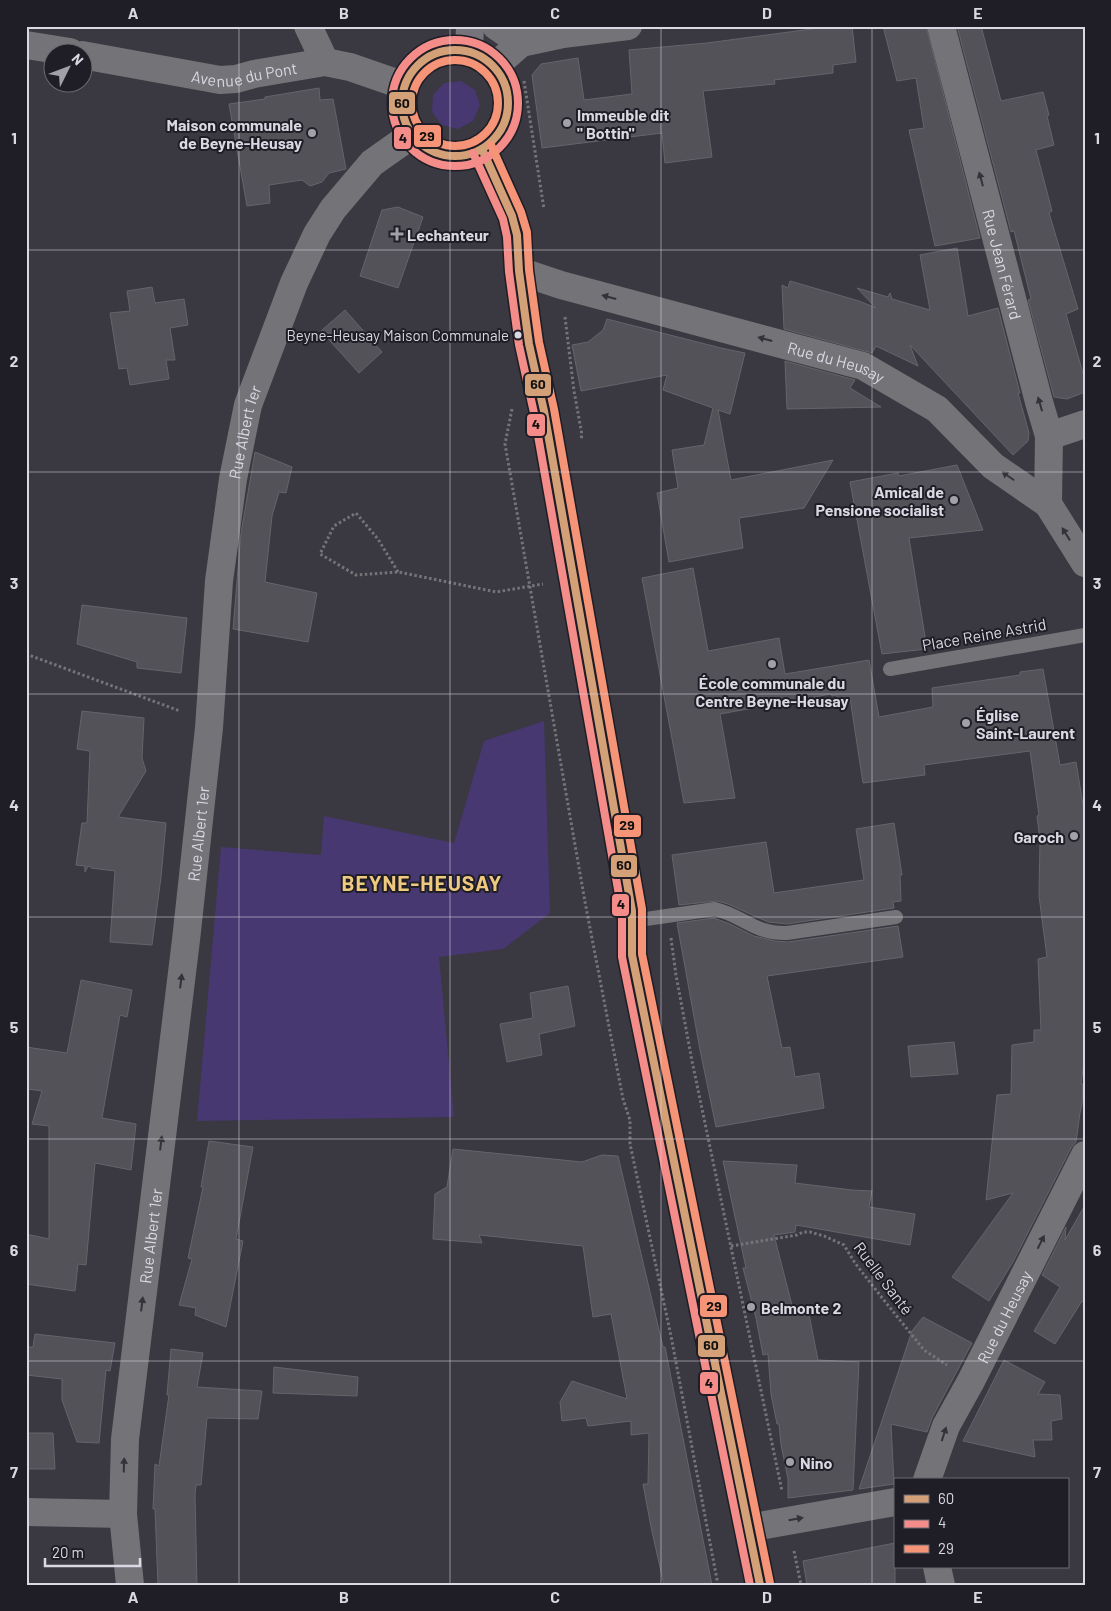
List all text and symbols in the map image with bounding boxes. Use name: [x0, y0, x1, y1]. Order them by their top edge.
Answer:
text: A: [128, 3, 139, 22]
text: B: [339, 3, 349, 22]
text: C: [550, 3, 560, 22]
text: D: [762, 3, 772, 22]
text: E: [973, 3, 983, 22]
north arrow: [42, 42, 92, 92]
text: N: [69, 50, 87, 68]
street label: Avenue du Pont: [190, 57, 298, 90]
line badge: 60: [388, 91, 416, 115]
text: 60: [394, 94, 410, 111]
place label: Immeuble dit " Bottin": [577, 105, 669, 142]
place label: Maison communale de Beyne-Heusay: [166, 115, 302, 152]
marker: Immeuble dit " Bottin": [561, 117, 573, 129]
line badge: 29: [413, 124, 442, 148]
line badge: 4: [393, 126, 412, 150]
marker: Maison communale de Beyne-Heusay: [306, 127, 318, 139]
text: 29: [419, 127, 435, 144]
text: 1: [11, 128, 17, 147]
text: 1: [1094, 128, 1100, 147]
text: 4: [399, 129, 407, 146]
one-way arrow: [976, 172, 984, 187]
street label: Rue Jean Férard: [980, 207, 1027, 321]
place label: Lechanteur: [407, 225, 489, 244]
marker: Lechanteur: [391, 228, 403, 240]
one-way arrow: [601, 293, 616, 301]
place label: Beyne-Heusay Maison Communale: [286, 326, 509, 344]
marker: Beyne-Heusay Maison Communale: [513, 330, 523, 340]
one-way arrow: [758, 335, 773, 343]
street label: Rue du Heusay: [786, 337, 889, 386]
text: 2: [10, 351, 19, 370]
text: 2: [1093, 351, 1102, 370]
line badge: 60: [524, 373, 552, 397]
text: 60: [530, 375, 546, 392]
street label: Rue Albert 1er: [224, 382, 264, 480]
one-way arrow: [1035, 397, 1043, 412]
line badge: 4: [526, 413, 546, 437]
text: 4: [532, 415, 540, 432]
one-way arrow: [1001, 471, 1015, 481]
place label: Amical de Pensione socialist: [816, 482, 944, 519]
marker: Amical de Pensione socialist: [948, 494, 960, 506]
one-way arrow: [1062, 527, 1071, 540]
text: 3: [10, 573, 18, 592]
text: 3: [1093, 573, 1101, 592]
street label: Place Reine Astrid: [920, 614, 1048, 654]
marker: École communale du Centre Beyne-Heusay: [766, 658, 778, 670]
place label: École communale du Centre Beyne-Heusay: [695, 673, 849, 710]
place label: Église Saint-Laurent: [976, 705, 1075, 742]
marker: Église Saint-Laurent: [960, 717, 972, 729]
street label: Rue Albert 1er: [183, 785, 212, 882]
text: 4: [9, 795, 19, 814]
text: 4: [1092, 795, 1102, 814]
line badge: 29: [613, 814, 642, 838]
text: 29: [619, 816, 635, 833]
place label: Garoch: [1014, 827, 1064, 846]
marker: Garoch: [1068, 830, 1080, 842]
line badge: 60: [610, 854, 638, 878]
text: 60: [616, 856, 632, 873]
district label: BEYNE-HEUSAY: [341, 870, 503, 895]
line badge: 4: [611, 893, 630, 917]
text: 4: [617, 895, 625, 912]
one-way arrow: [177, 973, 185, 989]
text: 5: [10, 1017, 19, 1036]
text: 5: [1093, 1017, 1102, 1036]
one-way arrow: [157, 1134, 165, 1150]
street label: Rue Albert 1er: [135, 1187, 165, 1285]
one-way arrow: [1037, 1235, 1045, 1249]
street label: Ruelle Santé: [850, 1238, 918, 1318]
text: 6: [10, 1240, 19, 1259]
text: 6: [1093, 1240, 1102, 1259]
street label: Rue du Heusay: [972, 1266, 1035, 1366]
line badge: 29: [699, 1294, 728, 1318]
one-way arrow: [138, 1296, 146, 1312]
text: 29: [706, 1297, 722, 1314]
place label: Belmonte 2: [761, 1298, 841, 1317]
marker: Belmonte 2: [745, 1301, 757, 1313]
line badge: 60: [697, 1334, 726, 1358]
text: 60: [703, 1336, 719, 1353]
line badge: 4: [699, 1371, 719, 1395]
text: 4: [705, 1374, 713, 1391]
one-way arrow: [940, 1426, 948, 1441]
place label: Nino: [800, 1453, 832, 1472]
marker: Nino: [784, 1456, 796, 1468]
one-way arrow: [121, 1457, 129, 1473]
text: 7: [10, 1462, 18, 1481]
text: 7: [1093, 1462, 1101, 1481]
legend: [894, 1478, 1068, 1568]
text: 60: [938, 1489, 954, 1507]
text: 4: [938, 1513, 946, 1531]
one-way arrow: [789, 1514, 805, 1522]
scale bar: [45, 1536, 140, 1568]
text: 29: [938, 1539, 954, 1557]
text: 20 m: [52, 1543, 84, 1561]
text: A: [128, 1587, 139, 1606]
text: B: [339, 1587, 349, 1606]
text: C: [550, 1587, 560, 1606]
text: D: [762, 1587, 772, 1606]
text: E: [973, 1587, 983, 1606]

